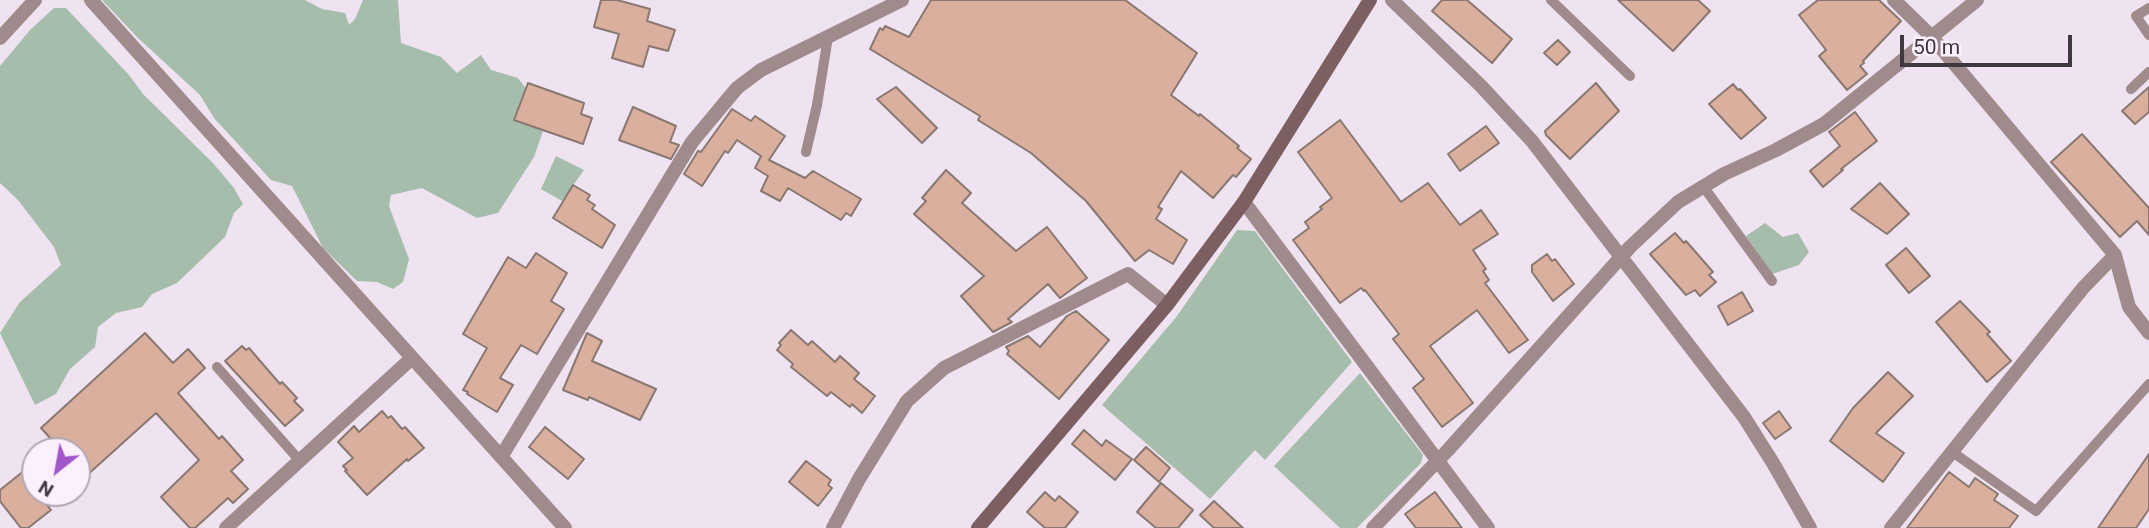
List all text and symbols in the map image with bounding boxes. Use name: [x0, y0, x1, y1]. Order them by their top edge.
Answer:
scale bar: [1904, 21, 2076, 65]
text: 50 m: [1913, 35, 1960, 59]
north arrow: [21, 437, 91, 507]
text: N: [34, 475, 58, 502]

